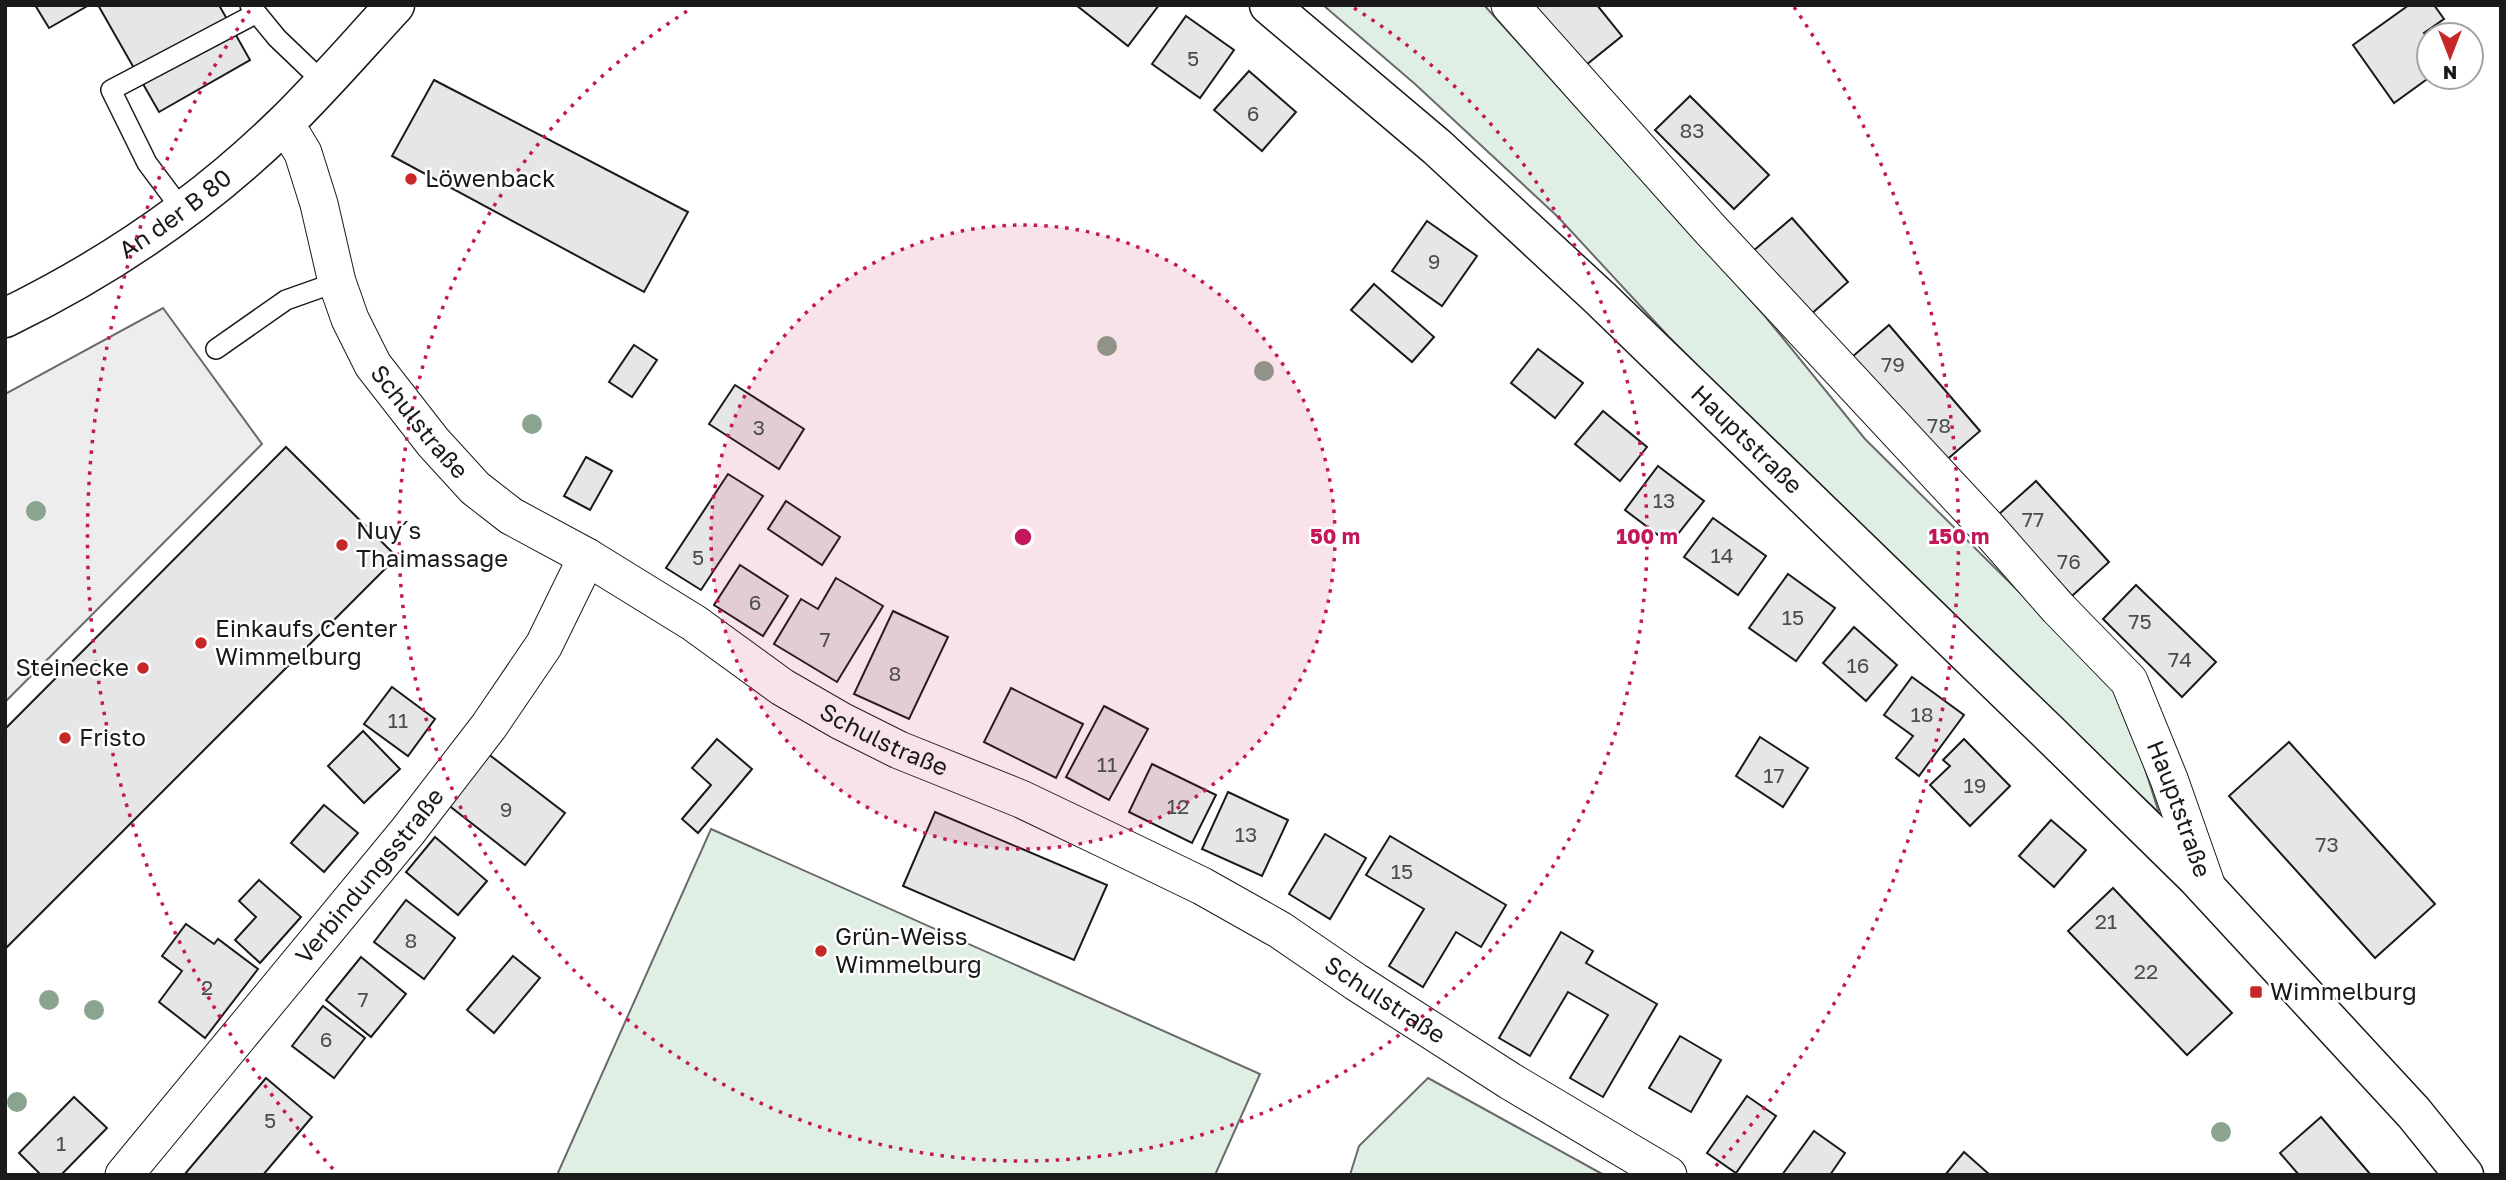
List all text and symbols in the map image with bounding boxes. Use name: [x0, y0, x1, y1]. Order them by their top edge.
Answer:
north arrow: [2415, 21, 2485, 91]
house number: 5: [1187, 45, 1199, 71]
text: N: [2443, 62, 2457, 85]
house number: 6: [1247, 100, 1259, 126]
house number: 83: [1679, 117, 1705, 143]
street label: An der B 80: [113, 162, 237, 264]
place label: Löwenback: [425, 163, 555, 192]
marker: Löwenback: [403, 171, 419, 187]
house number: 9: [1428, 248, 1440, 274]
house number: 79: [1881, 351, 1905, 377]
street label: Schulstraße: [365, 358, 475, 484]
street label: Hauptstraße: [1686, 378, 1809, 499]
house number: 78: [1927, 412, 1951, 438]
house number: 3: [753, 414, 765, 440]
house number: 13: [1653, 487, 1675, 513]
house number: 77: [2022, 506, 2044, 532]
place label: Nuy´s Thaimassage: [356, 515, 508, 572]
text: 50 m: [1310, 523, 1360, 549]
text: 100 m: [1616, 523, 1678, 549]
text: 150 m: [1929, 523, 1989, 549]
centre of rings: [1011, 525, 1035, 549]
marker: Nuy´s Thaimassage: [334, 537, 350, 553]
house number: 14: [1711, 542, 1734, 568]
house number: 5: [692, 544, 704, 570]
house number: 76: [2057, 548, 2081, 574]
house number: 6: [749, 589, 761, 615]
house number: 15: [1782, 604, 1804, 630]
house number: 75: [2128, 608, 2152, 634]
place label: Einkaufs Center Wimmelburg: [215, 613, 397, 670]
house number: 7: [819, 626, 831, 652]
marker: Einkaufs Center Wimmelburg: [193, 635, 209, 651]
house number: 74: [2168, 646, 2192, 672]
place label: Steinecke: [15, 652, 129, 681]
house number: 16: [1847, 652, 1869, 678]
marker: Steinecke: [135, 660, 151, 676]
house number: 8: [889, 660, 901, 686]
street label: Schulstraße: [815, 696, 952, 781]
house number: 18: [1911, 701, 1934, 727]
house number: 11: [388, 707, 408, 733]
place label: Fristo: [79, 722, 146, 751]
marker: Fristo: [57, 730, 73, 746]
street label: Hauptstraße: [2142, 736, 2218, 881]
house number: 11: [1097, 751, 1117, 777]
house number: 17: [1763, 762, 1785, 788]
house number: 19: [1964, 772, 1986, 798]
street label: Verbindungsstraße: [289, 782, 449, 969]
house number: 12: [1167, 793, 1189, 819]
house number: 9: [500, 796, 512, 822]
house number: 13: [1235, 821, 1257, 847]
house number: 73: [2315, 831, 2339, 857]
house number: 15: [1391, 858, 1413, 884]
house number: 21: [2095, 908, 2117, 934]
place label: Grün-Weiss Wimmelburg: [835, 921, 982, 978]
house number: 8: [405, 927, 417, 953]
marker: Grün-Weiss Wimmelburg: [813, 943, 829, 959]
street label: Schulstraße: [1320, 949, 1452, 1049]
house number: 22: [2134, 958, 2158, 984]
house number: 2: [201, 974, 213, 1000]
place label: Wimmelburg: [2270, 976, 2417, 1005]
marker: Wimmelburg: [2248, 984, 2264, 1000]
house number: 7: [357, 986, 369, 1012]
house number: 6: [320, 1026, 332, 1052]
house number: 5: [264, 1107, 276, 1133]
house number: 1: [56, 1130, 66, 1156]

